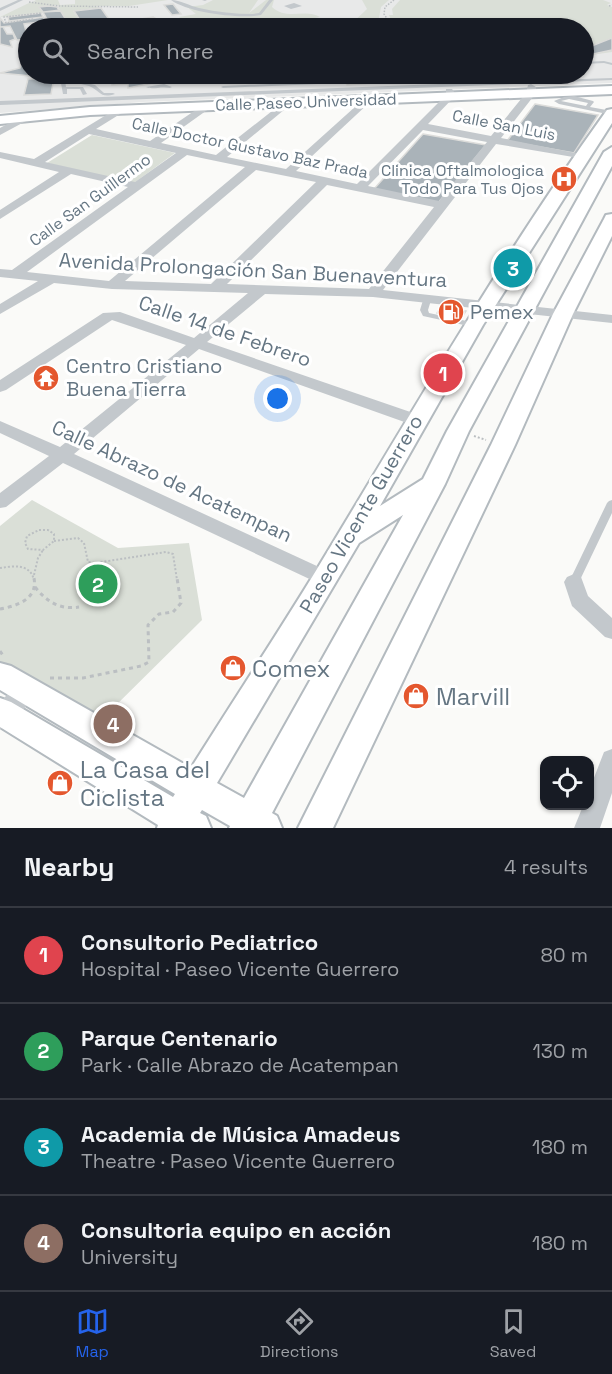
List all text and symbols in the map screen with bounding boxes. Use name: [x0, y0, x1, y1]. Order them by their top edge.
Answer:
search box: [18, 18, 594, 84]
icon: search: [39, 35, 72, 68]
text: Search here: [87, 37, 214, 65]
street label: Calle Paseo Universidad: [215, 88, 397, 116]
street label: Calle San Luis: [451, 105, 557, 145]
street label: Calle Doctor Gustavo Baz Prada: [130, 113, 370, 183]
street label: Calle San Guillermo: [25, 149, 155, 251]
place label: Clinica Oftalmologica Todo Para Tus Ojos: [381, 160, 544, 199]
hospital icon: Clinica Oftalmologica Todo Para Tus Ojos: [549, 164, 579, 194]
pin: 3: [494, 246, 532, 290]
street label: Avenida Prolongación San Buenaventura: [58, 247, 448, 293]
street label: Calle 14 de Febrero: [135, 289, 315, 373]
fuel station icon: Pemex: [436, 297, 466, 327]
place label: Pemex: [470, 299, 534, 325]
pin: 1: [424, 350, 462, 395]
place label: Centro Cristiano Buena Tierra: [66, 353, 222, 402]
temple icon: Centro Cristiano Buena Tierra: [31, 363, 61, 393]
your location: [263, 384, 292, 413]
street label: Paseo Vicente Guerrero: [293, 410, 429, 618]
street label: Calle Abrazo de Acatempan: [48, 414, 296, 548]
pin: 2: [78, 562, 118, 606]
shop icon: Comex: [218, 653, 248, 683]
place label: Comex: [252, 653, 331, 684]
shop icon: Marvill: [401, 681, 431, 711]
place label: Marvill: [436, 681, 510, 712]
pin: 4: [94, 702, 132, 746]
place label: La Casa del Ciclista: [80, 754, 210, 813]
map controls: [540, 756, 594, 810]
button: locate: [540, 756, 594, 810]
shop icon: La Casa del Ciclista: [45, 768, 75, 798]
text: Nearby: [24, 850, 114, 884]
text: 4 results: [504, 854, 588, 880]
text: Consultorio Pediatrico: [81, 928, 318, 956]
text: 1: [39, 942, 48, 968]
text: 80 m: [540, 942, 588, 968]
text: Hospital · Paseo Vicente Guerrero: [81, 956, 399, 982]
text: Parque Centenario: [81, 1024, 278, 1052]
text: 2: [38, 1038, 49, 1064]
text: 130 m: [532, 1038, 588, 1064]
text: Park · Calle Abrazo de Acatempan: [81, 1052, 399, 1078]
text: Academia de Música Amadeus: [81, 1120, 401, 1148]
text: 3: [37, 1134, 50, 1160]
text: 180 m: [532, 1134, 588, 1160]
text: Theatre · Paseo Vicente Guerrero: [81, 1148, 395, 1174]
text: Consultoria equipo en acción: [81, 1216, 391, 1244]
text: 4: [37, 1230, 50, 1256]
text: 180 m: [532, 1230, 588, 1256]
text: University: [81, 1244, 178, 1270]
tab: Map: [76, 1305, 109, 1362]
tab: Directions: [260, 1305, 339, 1362]
tab: Saved: [490, 1305, 536, 1362]

